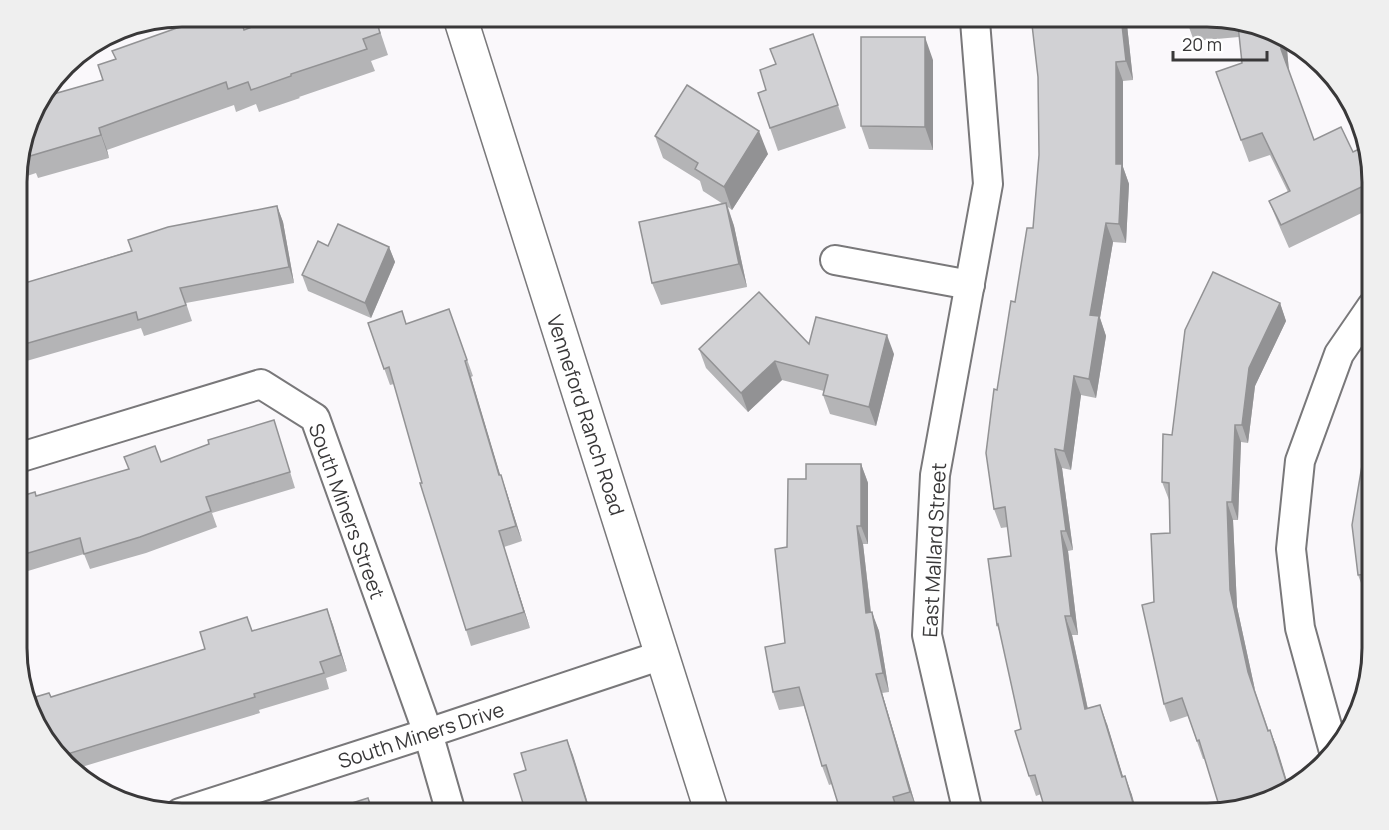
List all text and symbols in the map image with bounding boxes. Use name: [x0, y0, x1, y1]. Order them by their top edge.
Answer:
scale bar: [1173, 24, 1268, 62]
text: 20 m: [1182, 32, 1222, 56]
street label: Venneford Ranch Road: [541, 311, 631, 519]
street label: South Miners Street: [303, 419, 391, 603]
street label: East Mallard Street: [916, 462, 952, 638]
street label: South Miners Drive: [335, 695, 507, 775]

